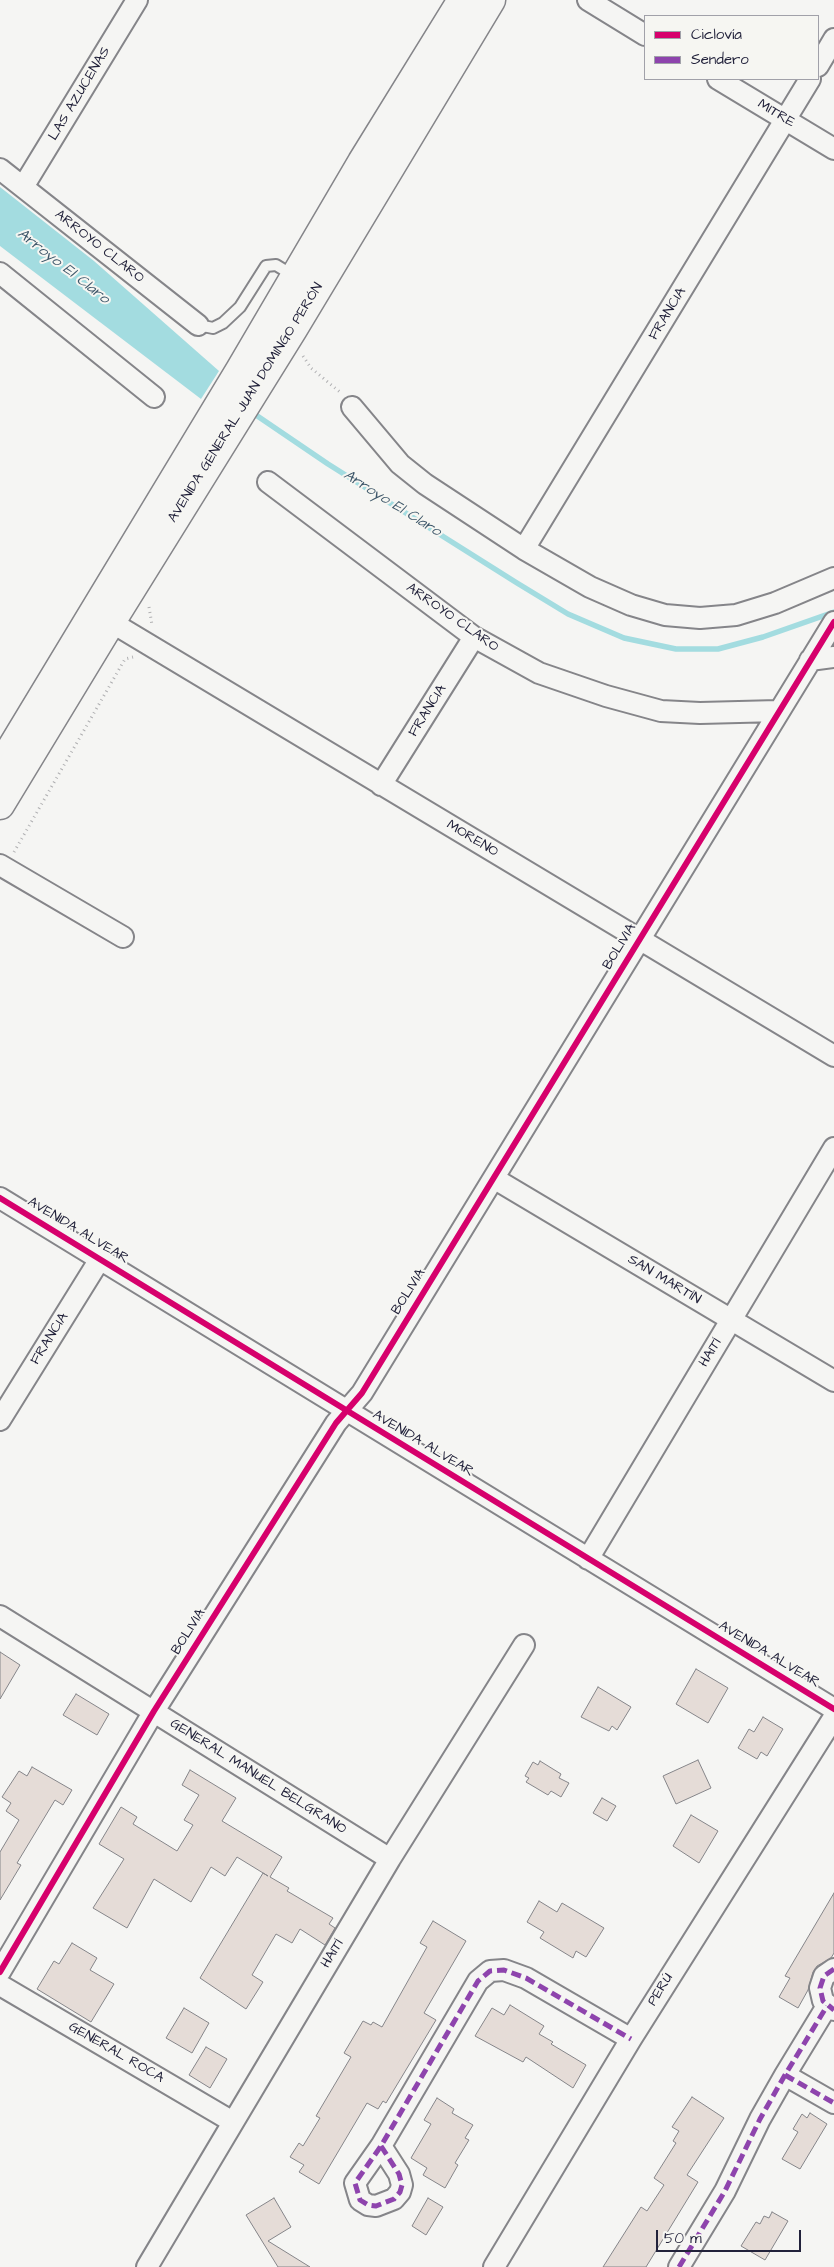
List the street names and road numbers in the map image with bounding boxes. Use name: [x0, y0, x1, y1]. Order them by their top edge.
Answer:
street label: LAS AZUCENAS: [45, 44, 115, 144]
street label: MITRE: [754, 96, 798, 132]
street label: ARROYO CLARO: [51, 207, 147, 287]
street label: AVENIDA GENERAL JUAN DOMINGO PERÓN: [165, 280, 327, 526]
street label: FRANCIA: [646, 285, 690, 343]
street label: ARROYO CLARO: [403, 580, 501, 656]
street label: FRANCIA: [405, 682, 451, 740]
street label: MORENO: [443, 817, 501, 861]
street label: BOLIVIA: [600, 921, 640, 973]
street label: AVENIDA ALVEAR: [24, 1194, 132, 1268]
street label: SAN MARTÍN: [624, 1252, 704, 1308]
street label: BOLIVIA: [388, 1266, 430, 1318]
street label: FRANCIA: [27, 1310, 73, 1368]
street label: HAITÍ: [696, 1336, 726, 1370]
street label: AVENIDA ALVEAR: [369, 1407, 477, 1481]
street label: BOLIVIA: [168, 1606, 210, 1658]
street label: AVENIDA ALVEAR: [715, 1618, 823, 1692]
street label: GENERAL MANUEL BELGRANO: [167, 1716, 349, 1838]
street label: HAITÍ: [318, 1937, 348, 1971]
street label: PERÚ: [645, 1971, 677, 2009]
street label: GENERAL ROCA: [65, 2019, 167, 2087]

